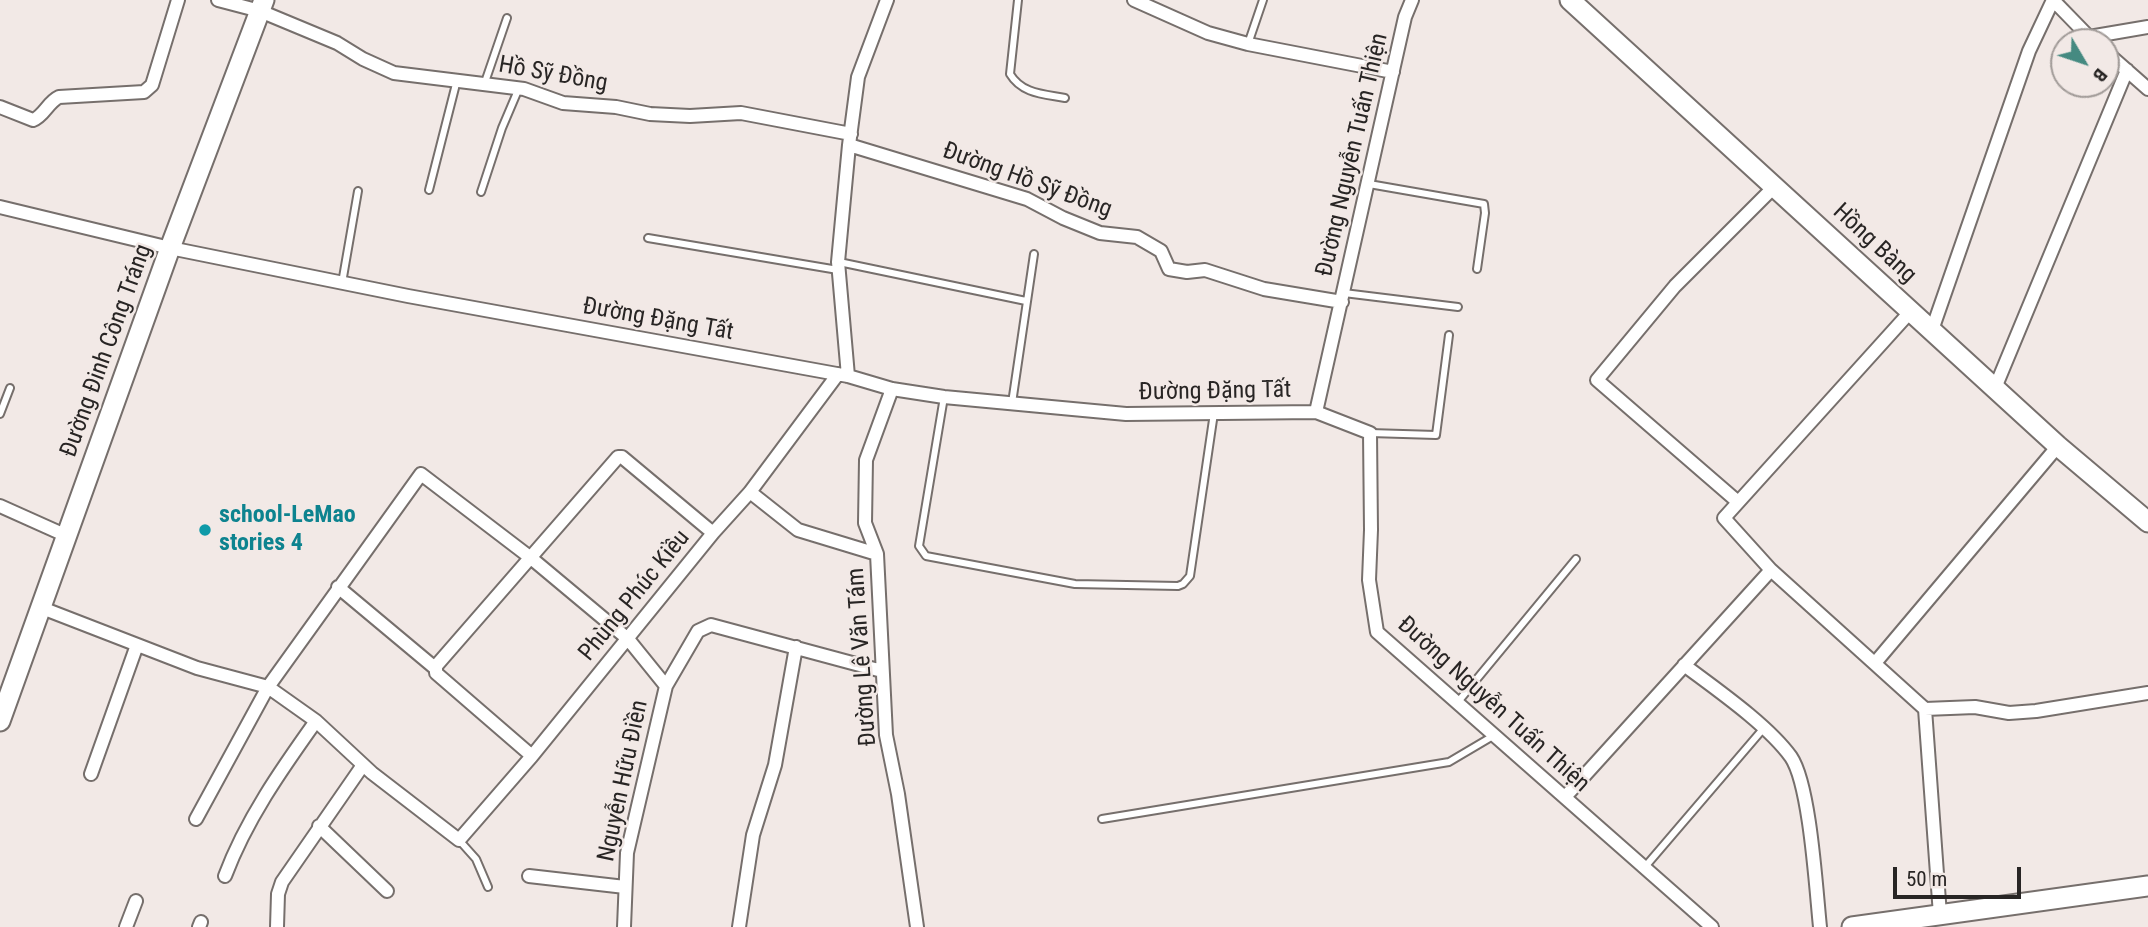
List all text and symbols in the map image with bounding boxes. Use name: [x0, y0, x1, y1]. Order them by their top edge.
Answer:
north arrow: [2050, 28, 2120, 98]
street label: Đường Nguyễn Tuấn Thiện: [1311, 30, 1395, 280]
street label: Hồ Sỹ Đồng: [496, 51, 610, 99]
text: B: [2088, 64, 2112, 87]
street label: Đường Hồ Sỹ Đồng: [938, 137, 1116, 225]
street label: Hồng Bàng: [1826, 198, 1922, 290]
street label: Đường Đinh Công Tráng: [55, 241, 159, 461]
street label: Đường Đặng Tất: [580, 293, 736, 347]
street label: Đường Đặng Tất: [1138, 376, 1292, 408]
place label: school-LeMao stories 4: [219, 502, 356, 558]
marker: school-LeMao stories 4: [197, 522, 213, 538]
street label: Phùng Phúc Kiều: [573, 525, 697, 667]
street label: Đường Lê Văn Tám: [842, 567, 884, 747]
street label: Đường Nguyễn Tuấn Thiện: [1391, 611, 1595, 799]
street label: Nguyễn Hữu Điền: [593, 698, 655, 864]
scale bar: [1896, 853, 2024, 897]
text: 50 m: [1906, 867, 1947, 891]

